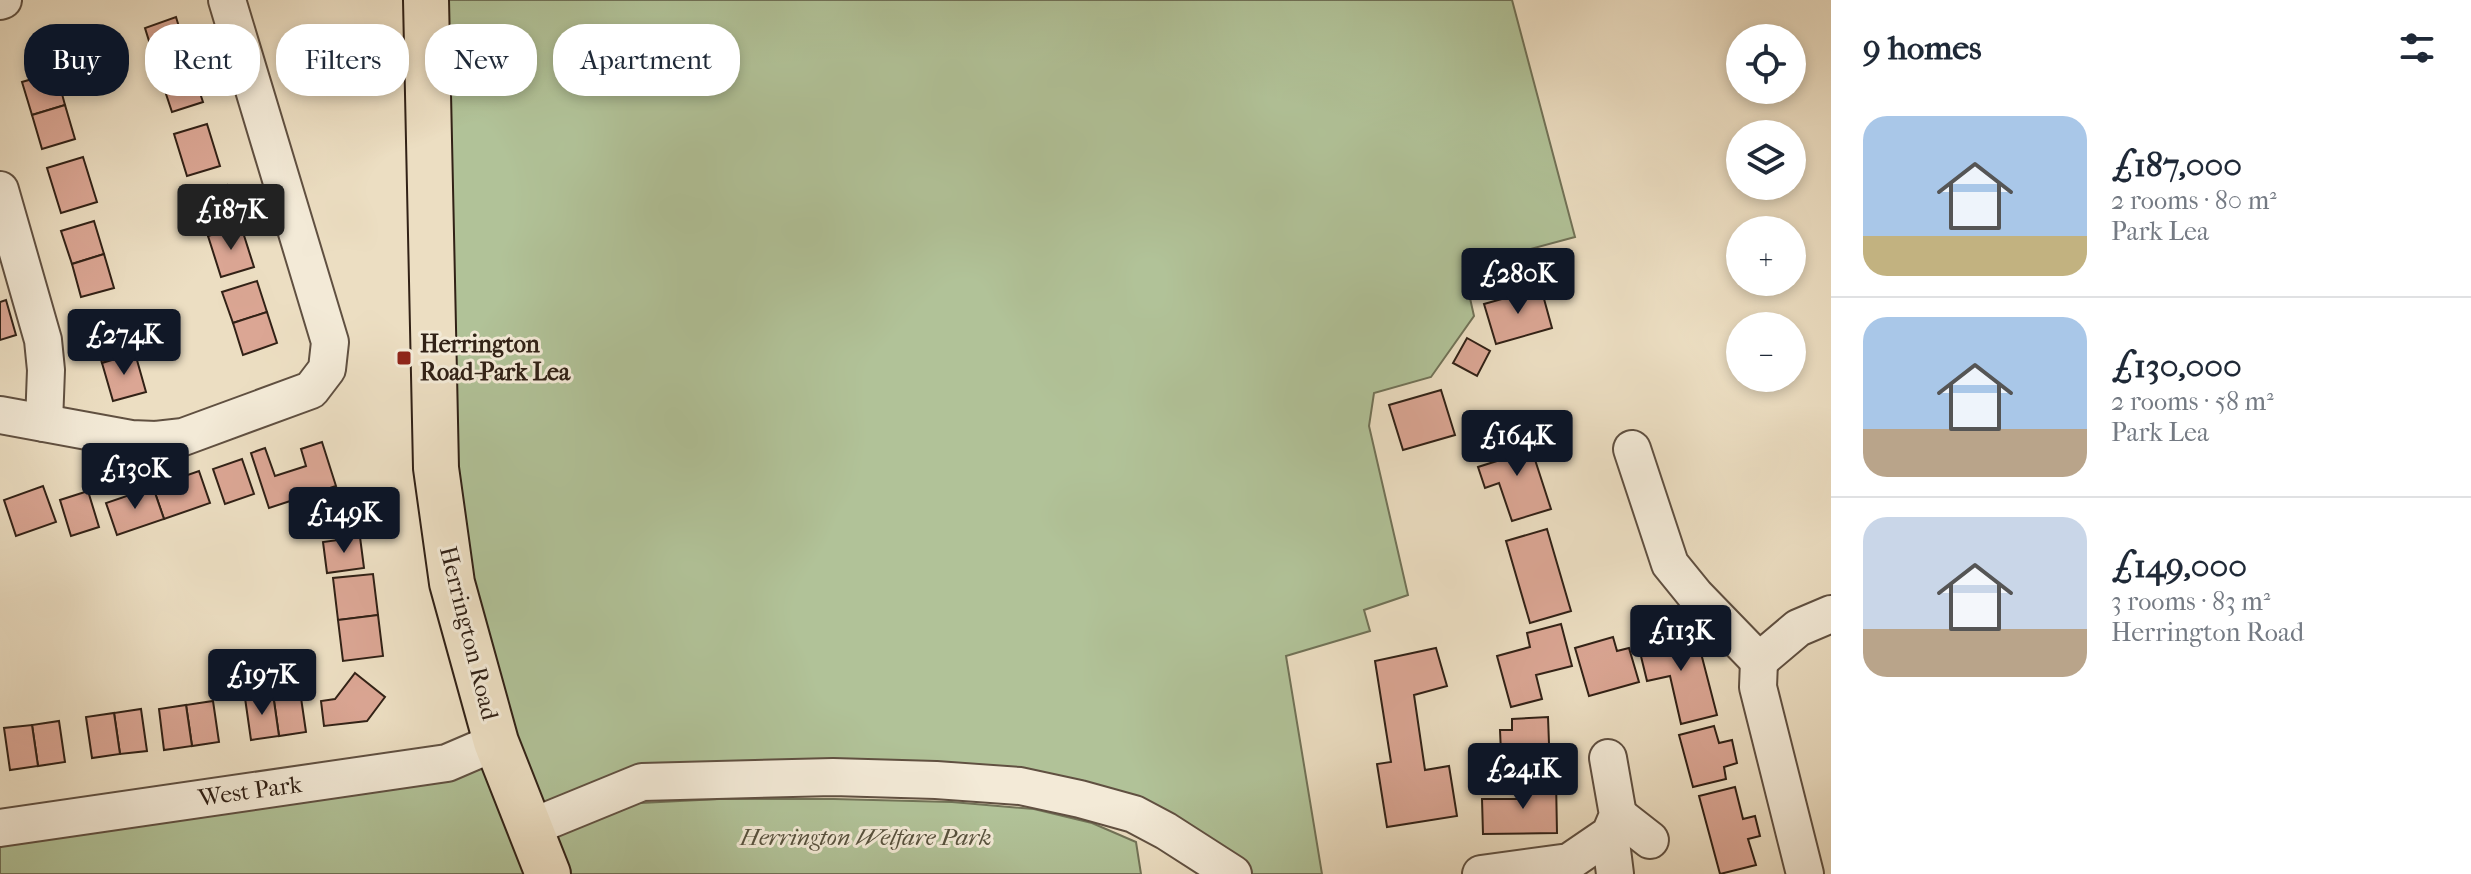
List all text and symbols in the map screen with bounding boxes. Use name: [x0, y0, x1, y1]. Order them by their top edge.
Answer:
chip: Buy: [24, 24, 129, 96]
chip: Rent: [145, 24, 260, 96]
chip: Filters: [276, 24, 409, 96]
chip: New: [425, 24, 537, 96]
chip: Apartment: [553, 24, 740, 96]
map controls: [1726, 24, 1806, 392]
button: locate: [1726, 24, 1806, 104]
icon: filters: [2395, 26, 2439, 70]
text: 9 homes: [1863, 28, 1982, 68]
button: layers: [1726, 120, 1806, 200]
text: £187,000: [2111, 145, 2242, 185]
icon: home: [1927, 148, 2023, 244]
pin: £187K: [175, 184, 287, 252]
text: 2 rooms · 80 m²: [2111, 185, 2277, 216]
text: £187K: [195, 194, 267, 225]
button: +: [1726, 216, 1806, 296]
text: Park Lea: [2111, 216, 2209, 247]
pin: £280K: [1462, 248, 1574, 316]
text: £280K: [1479, 258, 1557, 289]
pin: £274K: [68, 309, 180, 377]
button: −: [1726, 312, 1806, 392]
text: £274K: [86, 319, 162, 350]
place label: Herrington Road-Park Lea: [420, 330, 571, 386]
text: £130,000: [2111, 346, 2242, 386]
marker: Herrington Road-Park Lea: [395, 349, 413, 367]
icon: home: [1927, 349, 2023, 445]
text: 2 rooms · 58 m²: [2111, 386, 2274, 417]
pin: £164K: [1461, 410, 1573, 478]
text: Park Lea: [2111, 417, 2209, 448]
text: £164K: [1480, 420, 1554, 451]
pin: £130K: [79, 443, 191, 511]
text: £130K: [100, 453, 170, 484]
pin: £149K: [288, 487, 400, 555]
text: £149K: [307, 497, 381, 528]
street label: Herrington Road: [434, 543, 504, 724]
text: £149,000: [2111, 546, 2247, 586]
icon: home: [1927, 549, 2023, 645]
text: 3 rooms · 83 m²: [2111, 586, 2270, 617]
pin: £113K: [1625, 605, 1737, 673]
text: £113K: [1648, 615, 1714, 646]
text: Herrington Road: [2111, 617, 2304, 648]
pin: £197K: [206, 649, 318, 717]
text: £197K: [226, 659, 298, 690]
pin: £241K: [1467, 743, 1579, 811]
text: £241K: [1486, 753, 1560, 784]
street label: West Park: [196, 770, 304, 812]
park label: Herrington Welfare Park: [739, 823, 992, 851]

